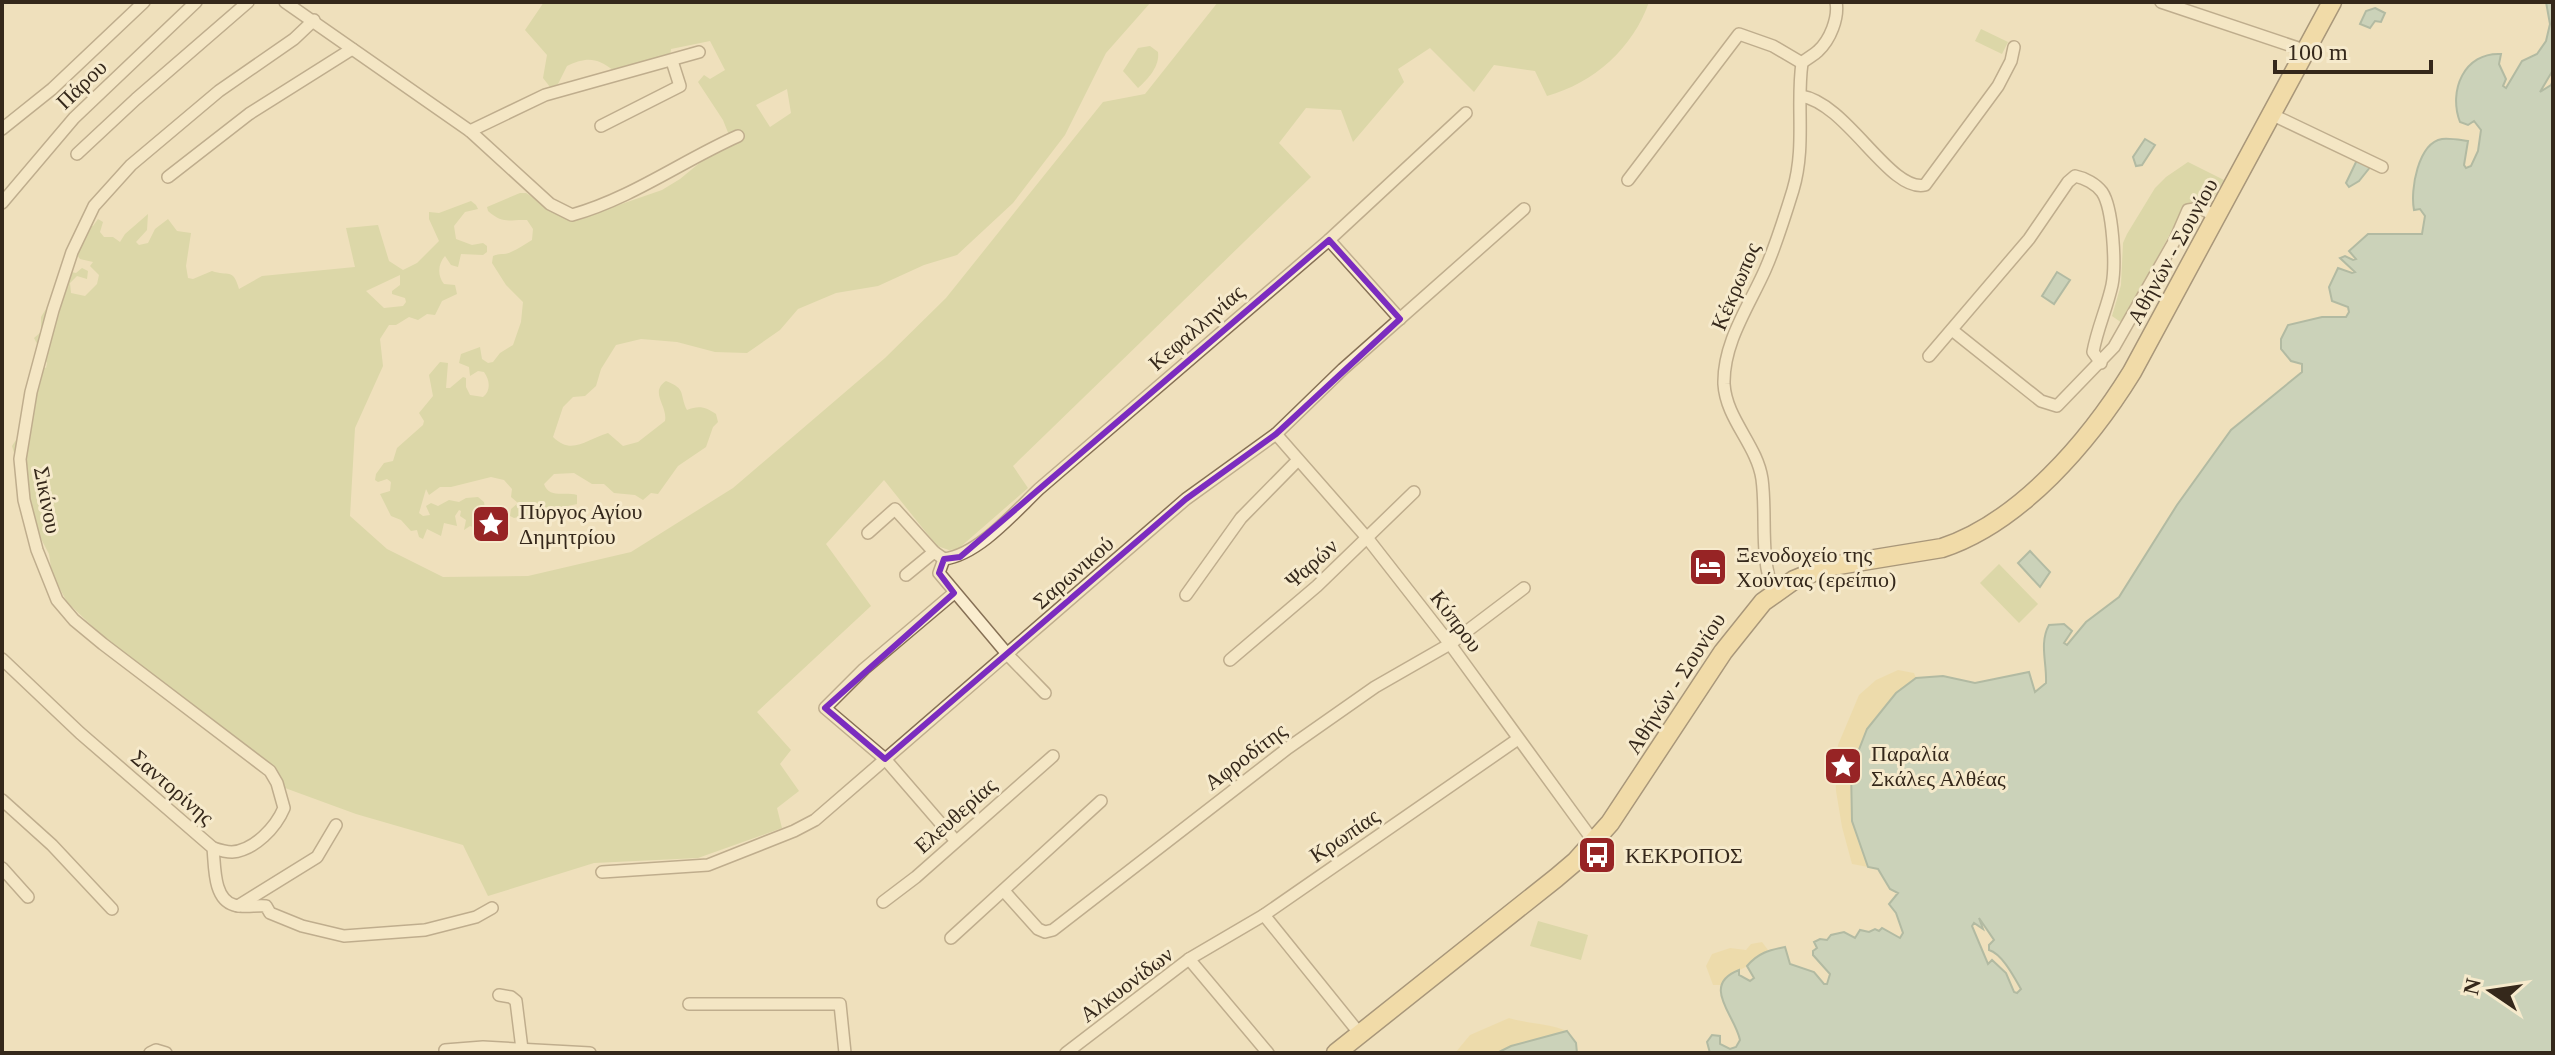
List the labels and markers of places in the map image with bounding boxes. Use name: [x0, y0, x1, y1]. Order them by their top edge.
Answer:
place label: Πύργος Αγίου Δημητρίου: [519, 499, 642, 549]
place icon: Πύργος Αγίου Δημητρίου: [470, 503, 512, 545]
place label: Ξενοδοχείο της Χούντας (ερείπιο): [1736, 542, 1896, 592]
hotel icon: Ξενοδοχείο της Χούντας (ερείπιο): [1687, 546, 1729, 588]
place label: Παραλία Σκάλες Αλθέας: [1871, 741, 2006, 791]
place icon: Παραλία Σκάλες Αλθέας: [1822, 745, 1864, 787]
bus stop icon: ΚΕΚΡΟΠΟΣ: [1576, 834, 1618, 876]
place label: ΚΕΚΡΟΠΟΣ: [1625, 843, 1743, 868]

